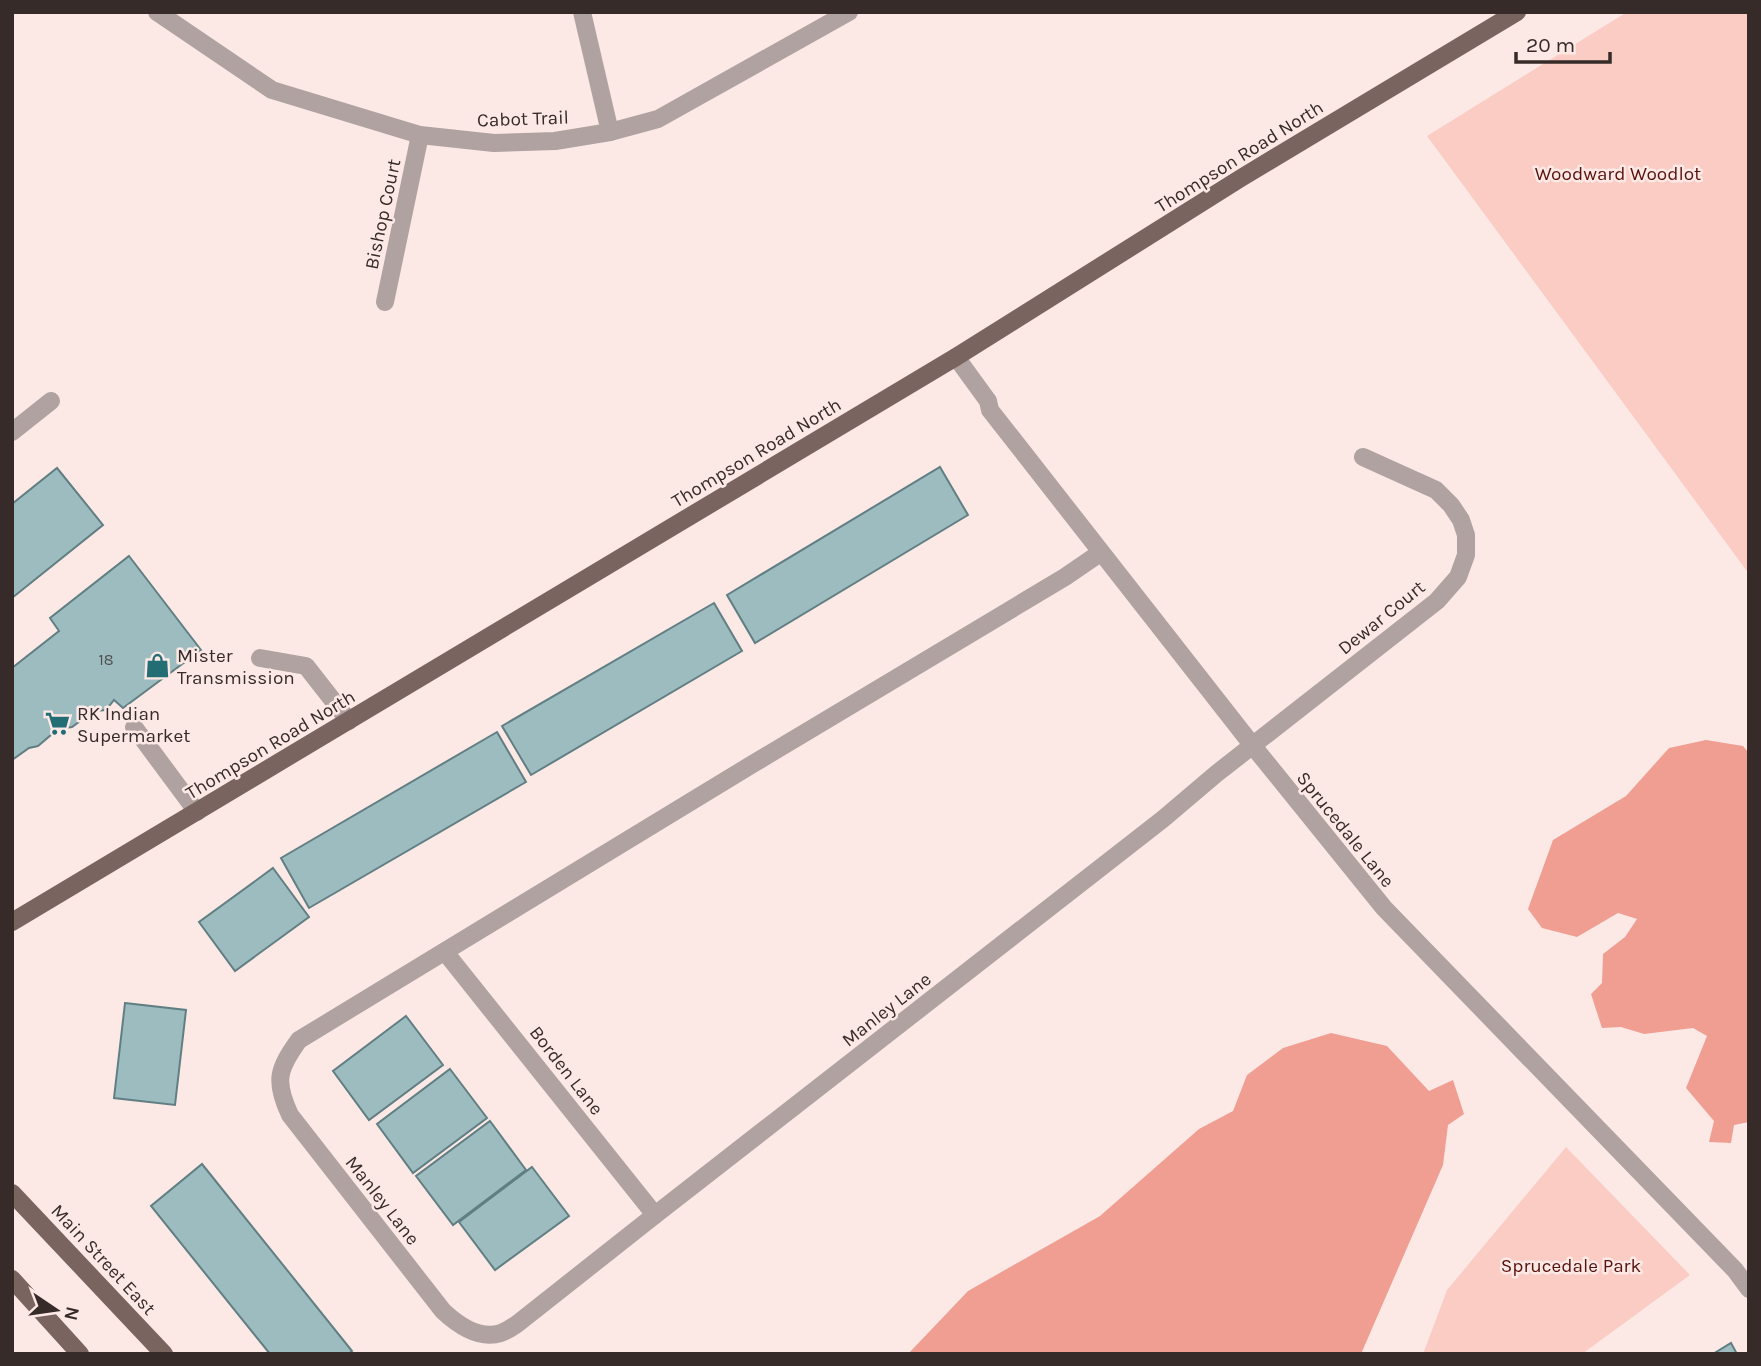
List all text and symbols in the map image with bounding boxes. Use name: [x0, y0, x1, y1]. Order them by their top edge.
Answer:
scale bar: [1516, 21, 1610, 65]
text: 20 m: [1526, 33, 1575, 57]
street label: Thompson Road North: [1152, 96, 1327, 218]
street label: Cabot Trail: [477, 106, 569, 132]
street label: Bishop Court: [361, 157, 405, 272]
park label: Woodward Woodlot: [1535, 163, 1701, 185]
street label: Thompson Road North: [668, 394, 845, 512]
street label: Dewar Court: [1334, 576, 1430, 660]
place label: Mister Transmission: [177, 645, 295, 689]
house number: 18: [98, 650, 114, 669]
shop icon: Mister Transmission: [143, 652, 171, 680]
street label: Thompson Road North: [182, 686, 359, 804]
place label: RK Indian Supermarket: [77, 703, 190, 747]
supermarket icon: RK Indian Supermarket: [43, 710, 71, 738]
street label: Sprucedale Lane: [1292, 767, 1399, 892]
street label: Manley Lane: [838, 968, 936, 1051]
street label: Borden Lane: [525, 1022, 608, 1119]
street label: Manley Lane: [341, 1152, 424, 1250]
street label: Main Street East: [46, 1200, 160, 1320]
park label: Sprucedale Park: [1501, 1255, 1641, 1277]
north arrow: [21, 1275, 91, 1345]
text: N: [59, 1304, 84, 1323]

